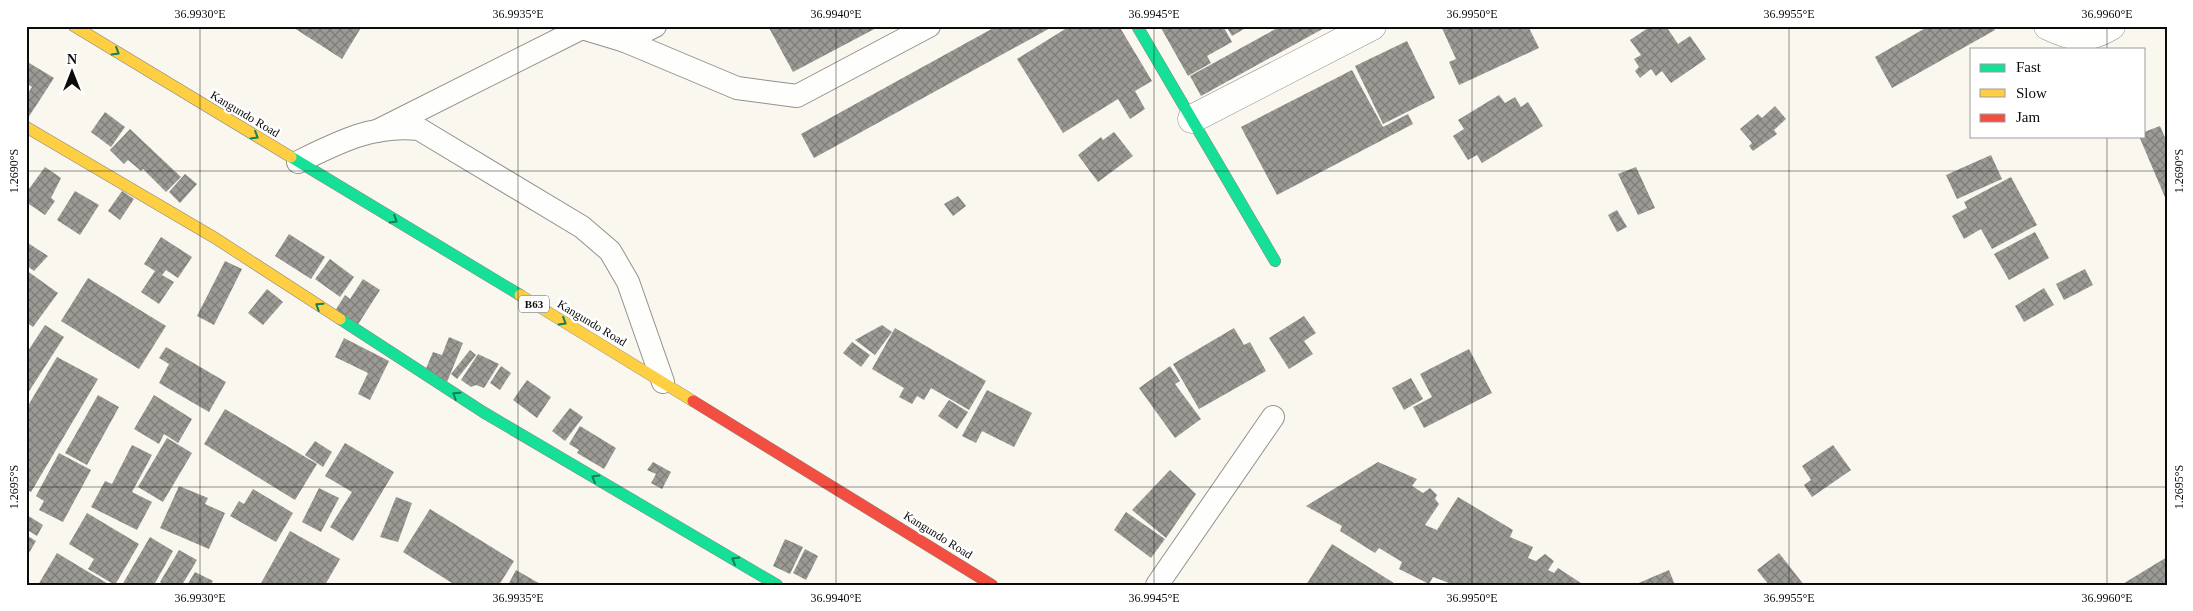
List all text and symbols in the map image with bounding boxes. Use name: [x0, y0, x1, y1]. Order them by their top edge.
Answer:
text: 36.9930°E: [174, 7, 226, 21]
text: 36.9935°E: [492, 7, 544, 21]
text: 36.9940°E: [810, 7, 862, 21]
text: 36.9945°E: [1128, 7, 1180, 21]
text: 36.9950°E: [1446, 7, 1498, 21]
text: 36.9955°E: [1763, 7, 1815, 21]
text: 36.9960°E: [2081, 7, 2133, 21]
one-way arrow: [110, 45, 119, 55]
north arrow: [48, 48, 98, 98]
legend: [1970, 48, 2146, 138]
text: N: [67, 52, 77, 67]
text: Fast: [2016, 59, 2042, 75]
text: Slow: [2016, 85, 2047, 101]
street label: Kangundo Road: [208, 88, 282, 140]
text: Jam: [2016, 109, 2040, 125]
one-way arrow: [249, 129, 258, 139]
text: 1.2690°S: [7, 149, 21, 193]
text: 1.2690°S: [2172, 149, 2186, 193]
one-way arrow: [388, 213, 397, 223]
road number: B63: [519, 296, 549, 312]
street label: Kangundo Road: [555, 297, 629, 349]
one-way arrow: [316, 303, 325, 312]
one-way arrow: [557, 315, 566, 325]
one-way arrow: [452, 391, 461, 401]
text: 1.2695°S: [7, 465, 21, 509]
text: 1.2695°S: [2172, 465, 2186, 509]
one-way arrow: [592, 474, 601, 484]
street label: Kangundo Road: [901, 508, 975, 562]
one-way arrow: [732, 557, 741, 567]
text: 36.9930°E: [174, 591, 226, 605]
text: 36.9935°E: [492, 591, 544, 605]
text: 36.9940°E: [810, 591, 862, 605]
text: 36.9945°E: [1128, 591, 1180, 605]
text: 36.9950°E: [1446, 591, 1498, 605]
text: 36.9955°E: [1763, 591, 1815, 605]
text: 36.9960°E: [2081, 591, 2133, 605]

